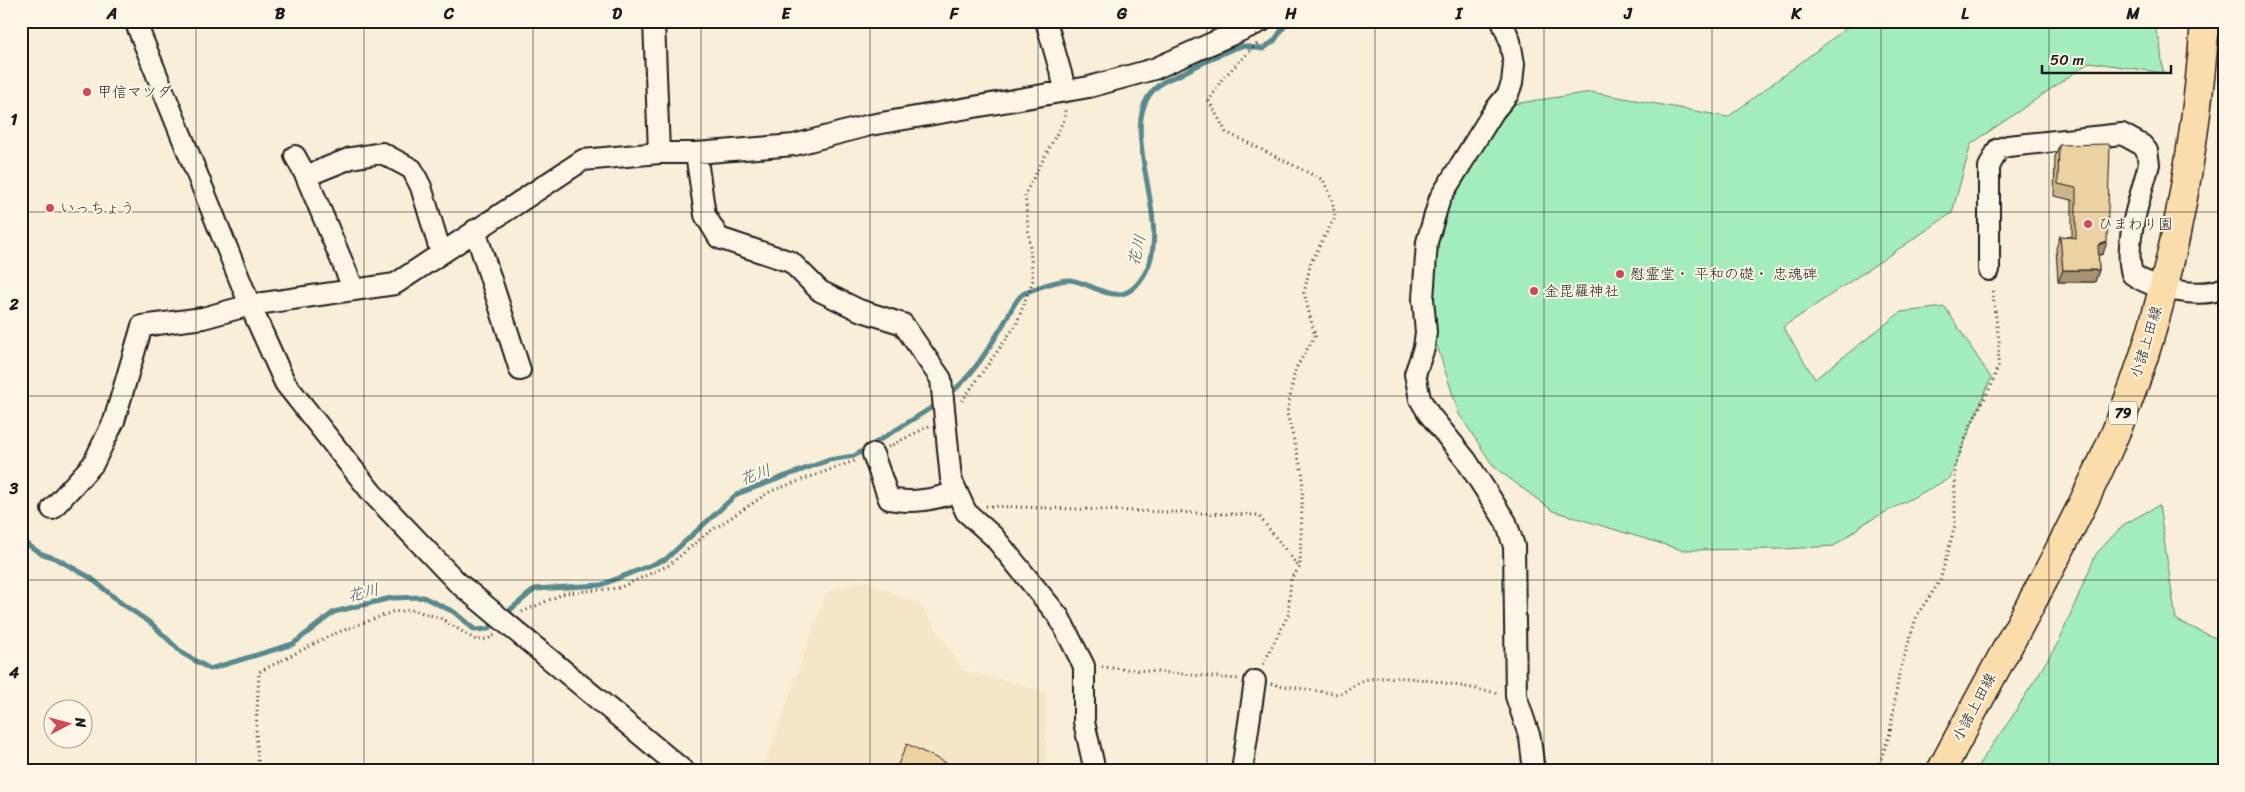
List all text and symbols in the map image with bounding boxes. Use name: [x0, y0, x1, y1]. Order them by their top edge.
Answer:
text: A: [106, 0, 117, 28]
text: B: [275, 0, 286, 28]
text: C: [443, 0, 455, 28]
text: D: [612, 0, 622, 28]
text: E: [782, 0, 792, 28]
text: F: [949, 0, 960, 28]
text: G: [1116, 0, 1128, 28]
text: H: [1284, 0, 1297, 28]
text: I: [1455, 0, 1464, 28]
text: J: [1623, 0, 1633, 28]
text: K: [1790, 0, 1802, 28]
text: L: [1961, 0, 1969, 28]
text: M: [2125, 0, 2140, 28]
scale bar: [2042, 42, 2171, 74]
text: 50 m: [2050, 47, 2085, 73]
place label: 甲信マツダ: [97, 79, 172, 105]
marker: 甲信マツダ: [81, 86, 93, 98]
text: 1: [11, 105, 18, 134]
place label: いっちょう: [60, 195, 135, 221]
marker: いっちょう: [44, 202, 56, 214]
place label: ひまわり園: [2098, 211, 2173, 237]
marker: ひまわり園: [2082, 218, 2094, 230]
water label: 花川: [1119, 231, 1154, 269]
place label: 慰霊堂・ 平和の礎・ 忠魂碑: [1630, 261, 1818, 287]
marker: 慰霊堂・ 平和の礎・ 忠魂碑: [1614, 268, 1626, 280]
place label: 金毘羅神社: [1544, 278, 1619, 304]
marker: 金毘羅神社: [1528, 285, 1540, 297]
text: 2: [8, 290, 19, 319]
street label: 小諸上田線: [2123, 302, 2169, 382]
road number: 79: [2109, 402, 2137, 424]
water label: 花川: [735, 455, 775, 494]
text: 3: [9, 474, 19, 503]
water label: 花川: [344, 575, 382, 610]
text: 4: [8, 658, 19, 687]
street label: 小諸上田線: [1945, 668, 2003, 746]
north arrow: [42, 700, 92, 750]
text: N: [67, 716, 93, 729]

